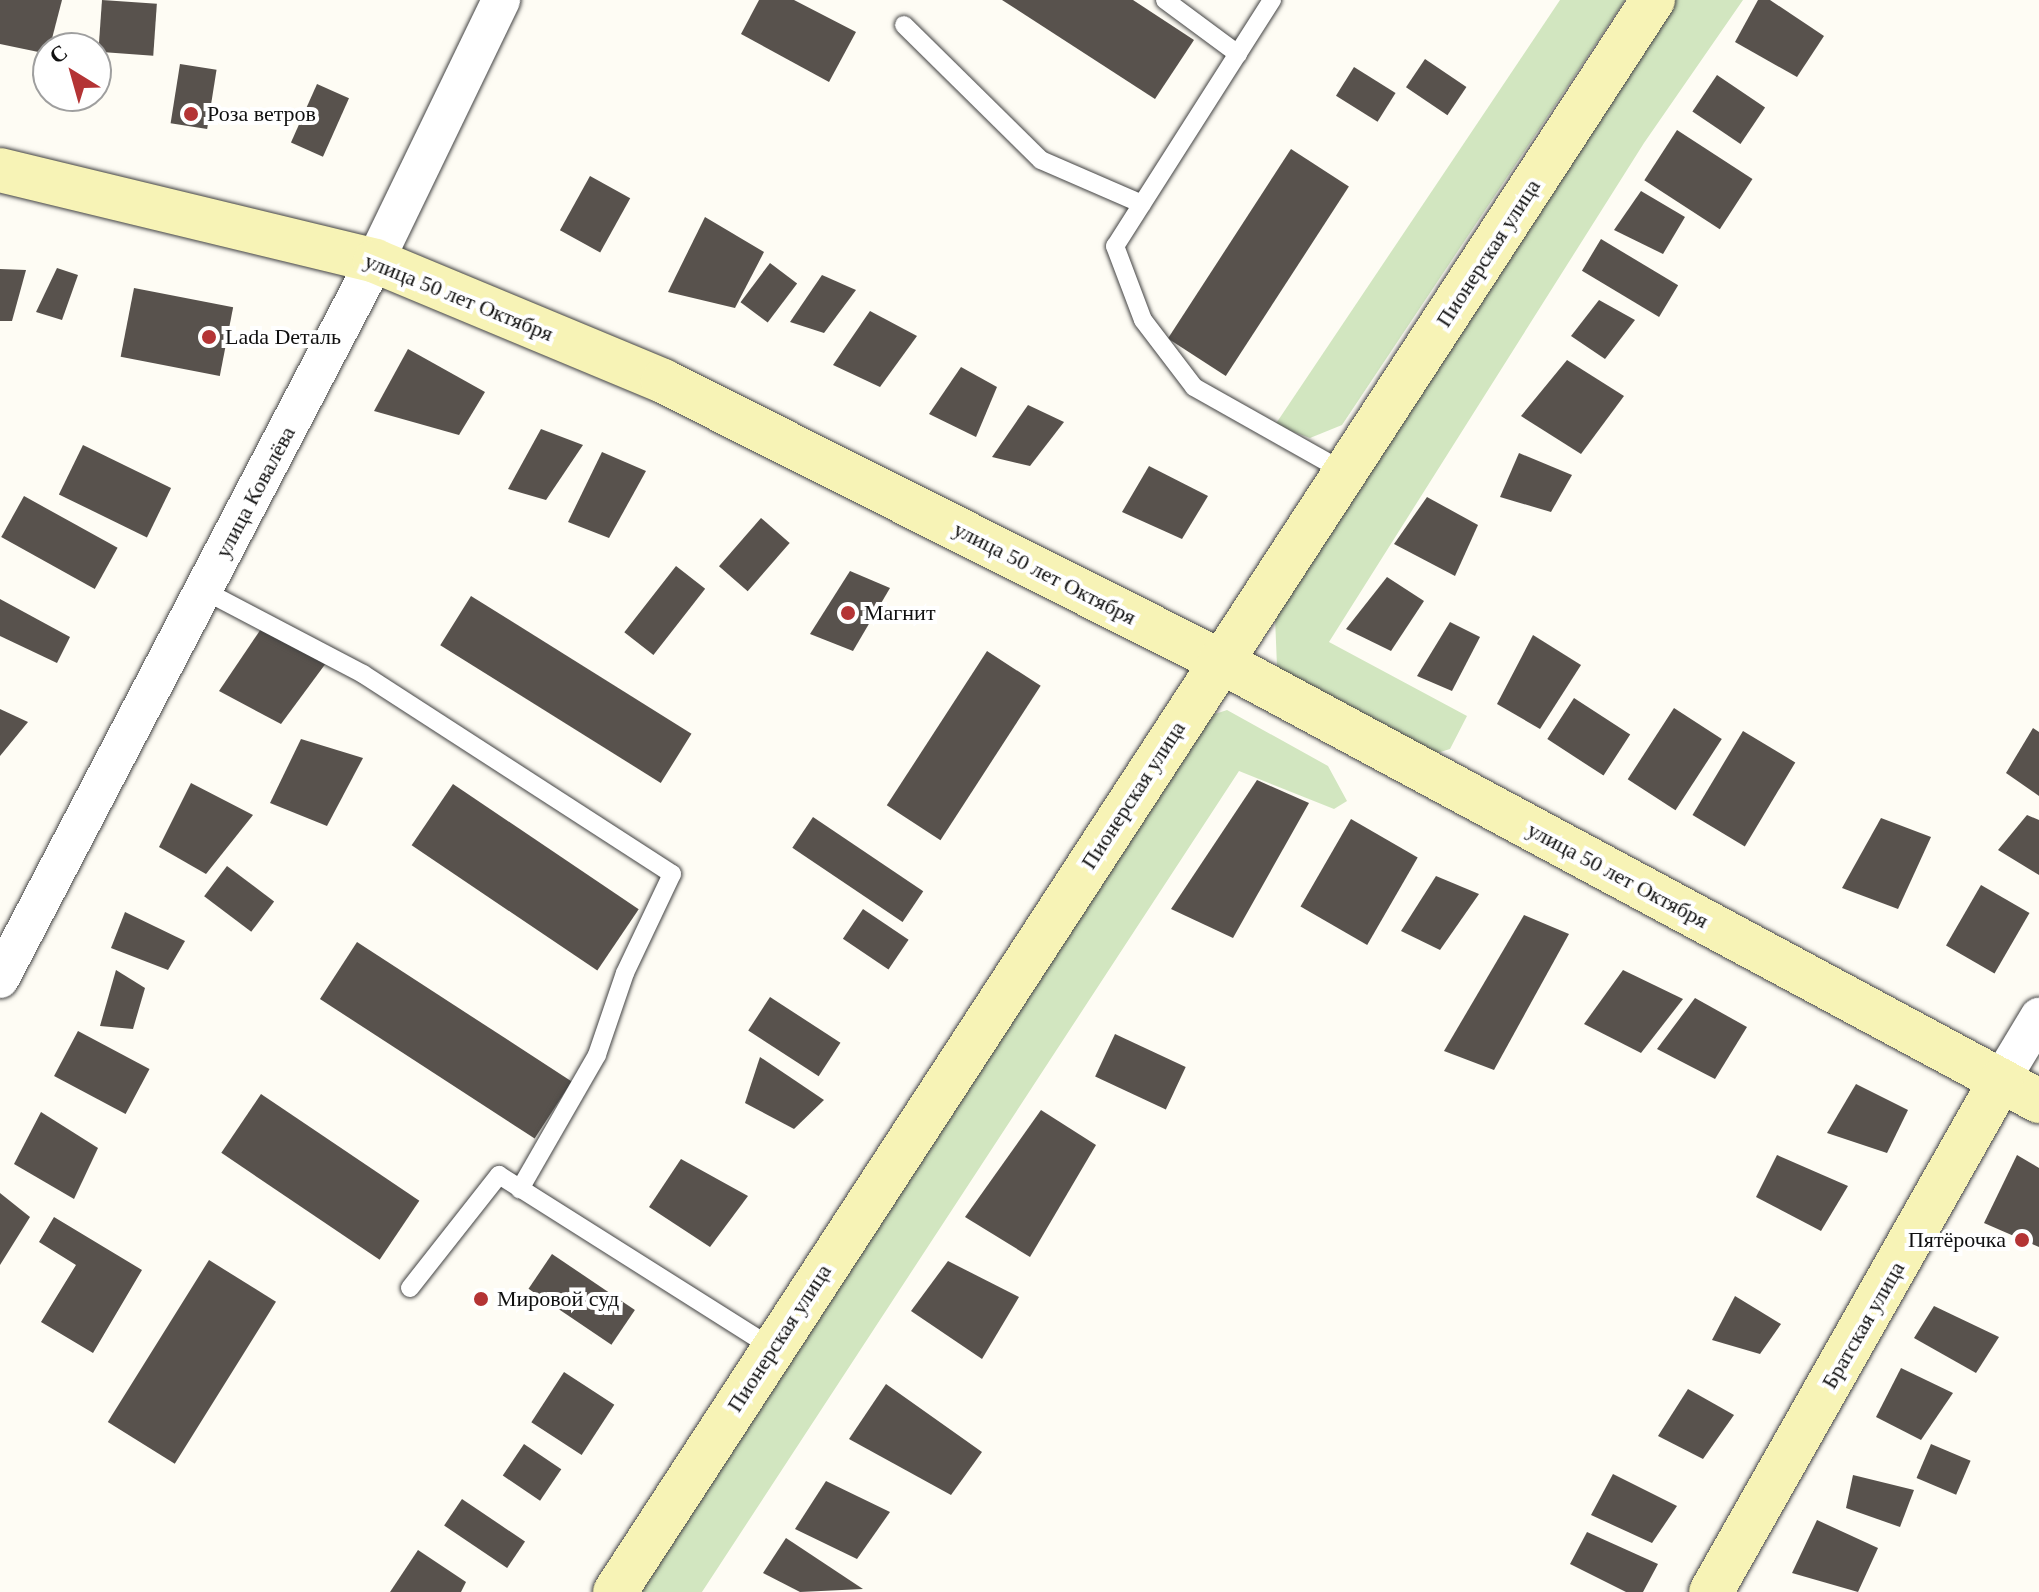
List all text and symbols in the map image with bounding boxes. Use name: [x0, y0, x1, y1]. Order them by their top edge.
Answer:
north arrow: [32, 32, 112, 112]
text: С: [45, 39, 72, 69]
place label: Роза ветров: [207, 101, 316, 127]
marker: Роза ветров: [182, 105, 200, 123]
street label: Пионерская улица: [1430, 174, 1546, 332]
street label: улица 50 лет Октября: [361, 247, 557, 347]
place label: Lada Dеталь: [225, 324, 341, 350]
marker: Lada Dеталь: [200, 328, 218, 346]
street label: улица Ковалёва: [209, 422, 301, 562]
street label: улица 50 лет Октября: [949, 516, 1141, 630]
place label: Магнит: [864, 600, 936, 626]
marker: Магнит: [839, 604, 857, 622]
street label: Пионерская улица: [1075, 716, 1191, 874]
street label: улица 50 лет Октября: [1523, 816, 1713, 934]
place label: Пятёрочка: [1908, 1227, 2006, 1253]
marker: Пятёрочка: [2013, 1231, 2031, 1249]
street label: Братская улица: [1816, 1257, 1910, 1393]
street label: Пионерская улица: [721, 1259, 837, 1417]
place label: Мировой суд: [497, 1286, 619, 1312]
marker: Мировой суд: [472, 1290, 490, 1308]

